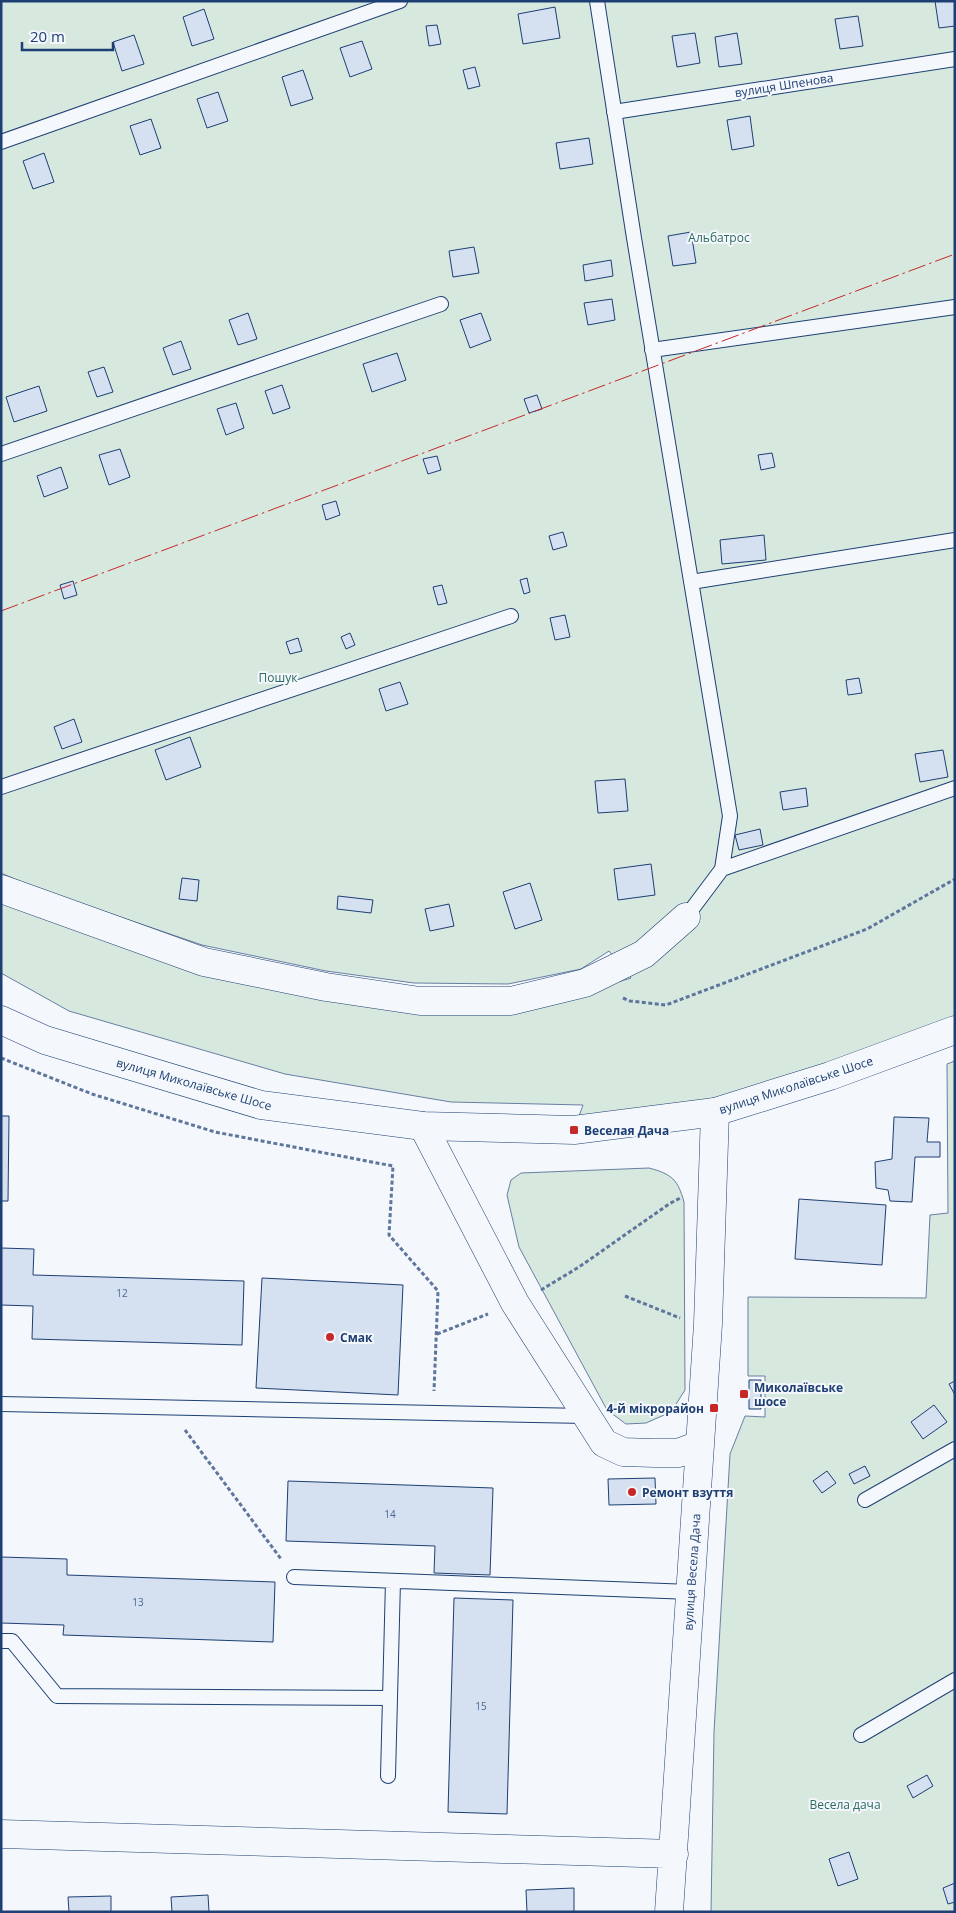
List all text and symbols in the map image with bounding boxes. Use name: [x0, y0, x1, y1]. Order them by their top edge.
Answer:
scale bar: [22, 20, 114, 52]
text: 20 m: [30, 26, 65, 46]
street label: вулиця Шпенова: [733, 69, 835, 101]
park label: Альбатрос: [688, 229, 750, 246]
park label: Пошук: [259, 669, 298, 686]
street label: вулиця Миколаївське Шосе: [717, 1052, 875, 1118]
street label: вулиця Миколаївське Шосе: [114, 1054, 274, 1114]
place label: Веселая Дача: [584, 1122, 669, 1139]
marker: Веселая Дача: [568, 1124, 580, 1136]
house number: 12: [116, 1286, 128, 1300]
place label: Смак: [340, 1329, 373, 1346]
marker: Смак: [324, 1331, 336, 1343]
place label: Миколаївське шосе: [754, 1379, 843, 1410]
marker: Миколаївське шосе: [738, 1388, 750, 1400]
place label: 4-й мікрорайон: [606, 1400, 704, 1417]
marker: 4-й мікрорайон: [708, 1402, 720, 1414]
place label: Ремонт взуття: [642, 1484, 733, 1501]
marker: Ремонт взуття: [626, 1486, 638, 1498]
house number: 14: [384, 1507, 396, 1521]
street label: вулиця Весела Дача: [679, 1513, 705, 1631]
house number: 13: [132, 1595, 144, 1609]
house number: 15: [475, 1699, 487, 1713]
park label: Весела дача: [809, 1796, 881, 1813]

